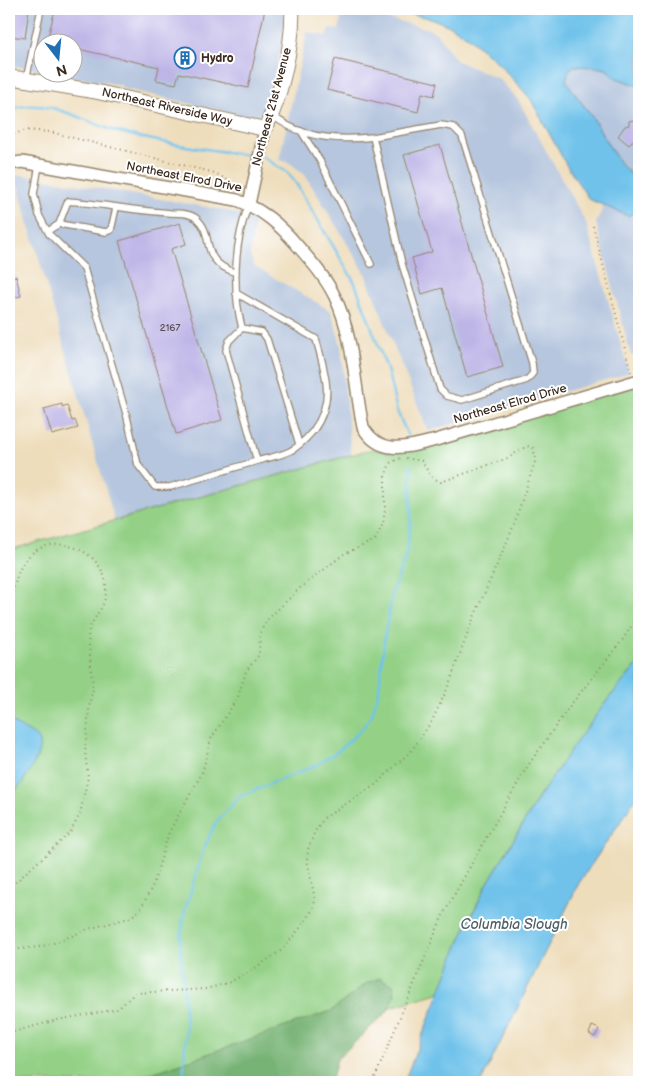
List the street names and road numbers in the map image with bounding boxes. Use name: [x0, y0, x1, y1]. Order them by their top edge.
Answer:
street label: Northeast 21st Avenue: [249, 46, 295, 168]
street label: Northeast Riverside Way: [100, 85, 234, 129]
street label: Northeast Elrod Drive: [125, 158, 243, 196]
street label: Northeast Elrod Drive: [452, 381, 568, 427]

